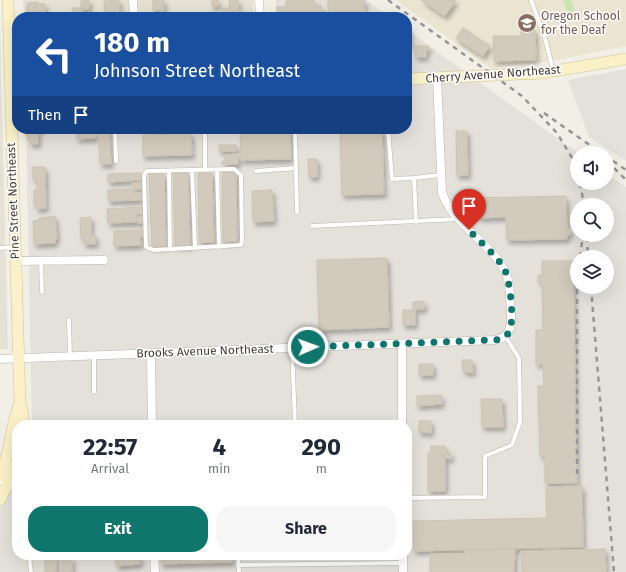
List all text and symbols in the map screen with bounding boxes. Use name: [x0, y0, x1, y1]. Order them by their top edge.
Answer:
place label: Oregon School for the Deaf: [541, 9, 621, 37]
school or university icon: Oregon School for the Deaf: [516, 12, 538, 34]
text: 180 m: [94, 26, 170, 59]
icon: left: [28, 28, 80, 80]
text: Johnson Street Northeast: [94, 60, 300, 82]
street label: Cherry Avenue Northeast: [425, 62, 562, 86]
icon: arrive: [70, 104, 92, 126]
text: Then: [28, 106, 62, 124]
street label: Pine Street Northeast: [4, 142, 22, 260]
map controls: [570, 146, 614, 294]
button: sound: [570, 146, 614, 190]
pin: [452, 189, 486, 230]
icon: arrive: [458, 195, 480, 217]
button: search: [570, 198, 614, 242]
button: layers: [570, 250, 614, 294]
position arrow: [287, 326, 329, 368]
street label: Brooks Avenue Northeast: [136, 342, 275, 360]
text: 22:57: [83, 433, 137, 461]
text: 4: [212, 433, 226, 461]
text: 290: [301, 433, 341, 461]
text: Arrival: [91, 461, 129, 476]
text: min: [208, 461, 230, 476]
text: m: [316, 461, 327, 476]
button: Exit: [28, 506, 208, 552]
button: Share: [216, 506, 396, 552]

